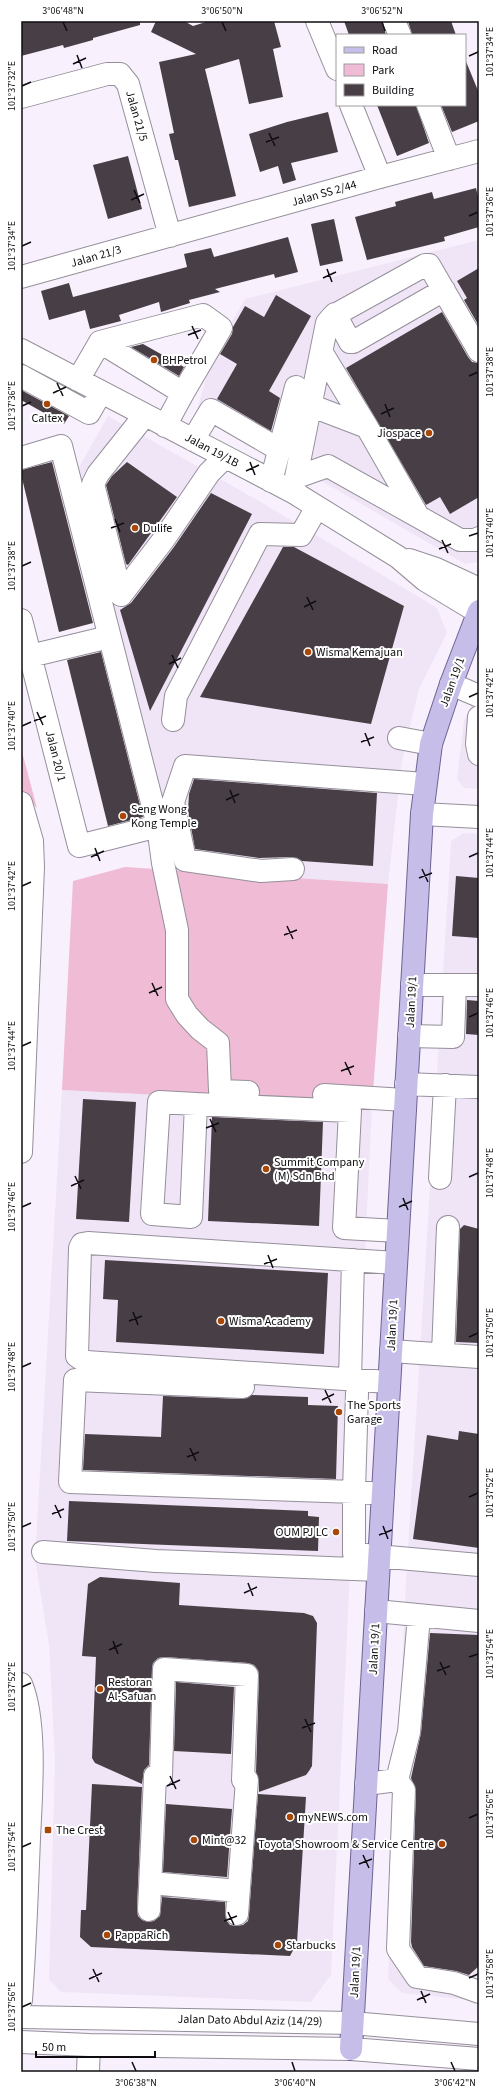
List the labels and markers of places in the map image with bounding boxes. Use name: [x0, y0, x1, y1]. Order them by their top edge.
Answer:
place label: BHPetrol: [162, 352, 207, 369]
marker: BHPetrol: [149, 355, 159, 365]
marker: Caltex: [42, 399, 52, 409]
place label: Caltex: [31, 410, 63, 427]
place label: Jiospace: [377, 425, 421, 442]
marker: Jiospace: [424, 428, 434, 438]
place label: Dulife: [143, 520, 172, 537]
marker: Dulife: [130, 523, 140, 533]
place label: Wisma Kemajuan: [316, 644, 403, 661]
marker: Wisma Kemajuan: [303, 647, 313, 657]
place label: Seng Wong Kong Temple: [131, 801, 197, 832]
marker: Seng Wong Kong Temple: [118, 811, 128, 821]
place label: Summit Company (M) Sdn Bhd: [274, 1154, 365, 1185]
marker: Summit Company (M) Sdn Bhd: [261, 1164, 271, 1174]
place label: Wisma Academy: [229, 1313, 311, 1330]
marker: Wisma Academy: [216, 1316, 226, 1326]
place label: The Sports Garage: [347, 1397, 401, 1428]
marker: The Sports Garage: [334, 1407, 344, 1417]
place label: OUM PJ LC: [276, 1524, 328, 1541]
marker: OUM PJ LC: [331, 1527, 341, 1537]
place label: Restoran Al-Safuan: [108, 1674, 156, 1705]
marker: Restoran Al-Safuan: [95, 1684, 105, 1694]
place label: myNEWS.com: [298, 1809, 368, 1826]
marker: myNEWS.com: [285, 1812, 295, 1822]
place label: The Crest: [56, 1822, 103, 1839]
marker: The Crest: [43, 1825, 53, 1835]
place label: Mint@32: [202, 1832, 246, 1849]
marker: Mint@32: [189, 1835, 199, 1845]
place label: Toyota Showroom & Service Centre: [258, 1836, 434, 1853]
marker: Toyota Showroom & Service Centre: [437, 1839, 447, 1849]
place label: PappaRich: [115, 1927, 168, 1944]
marker: PappaRich: [102, 1930, 112, 1940]
place label: Starbucks: [286, 1937, 336, 1954]
marker: Starbucks: [273, 1940, 283, 1950]

